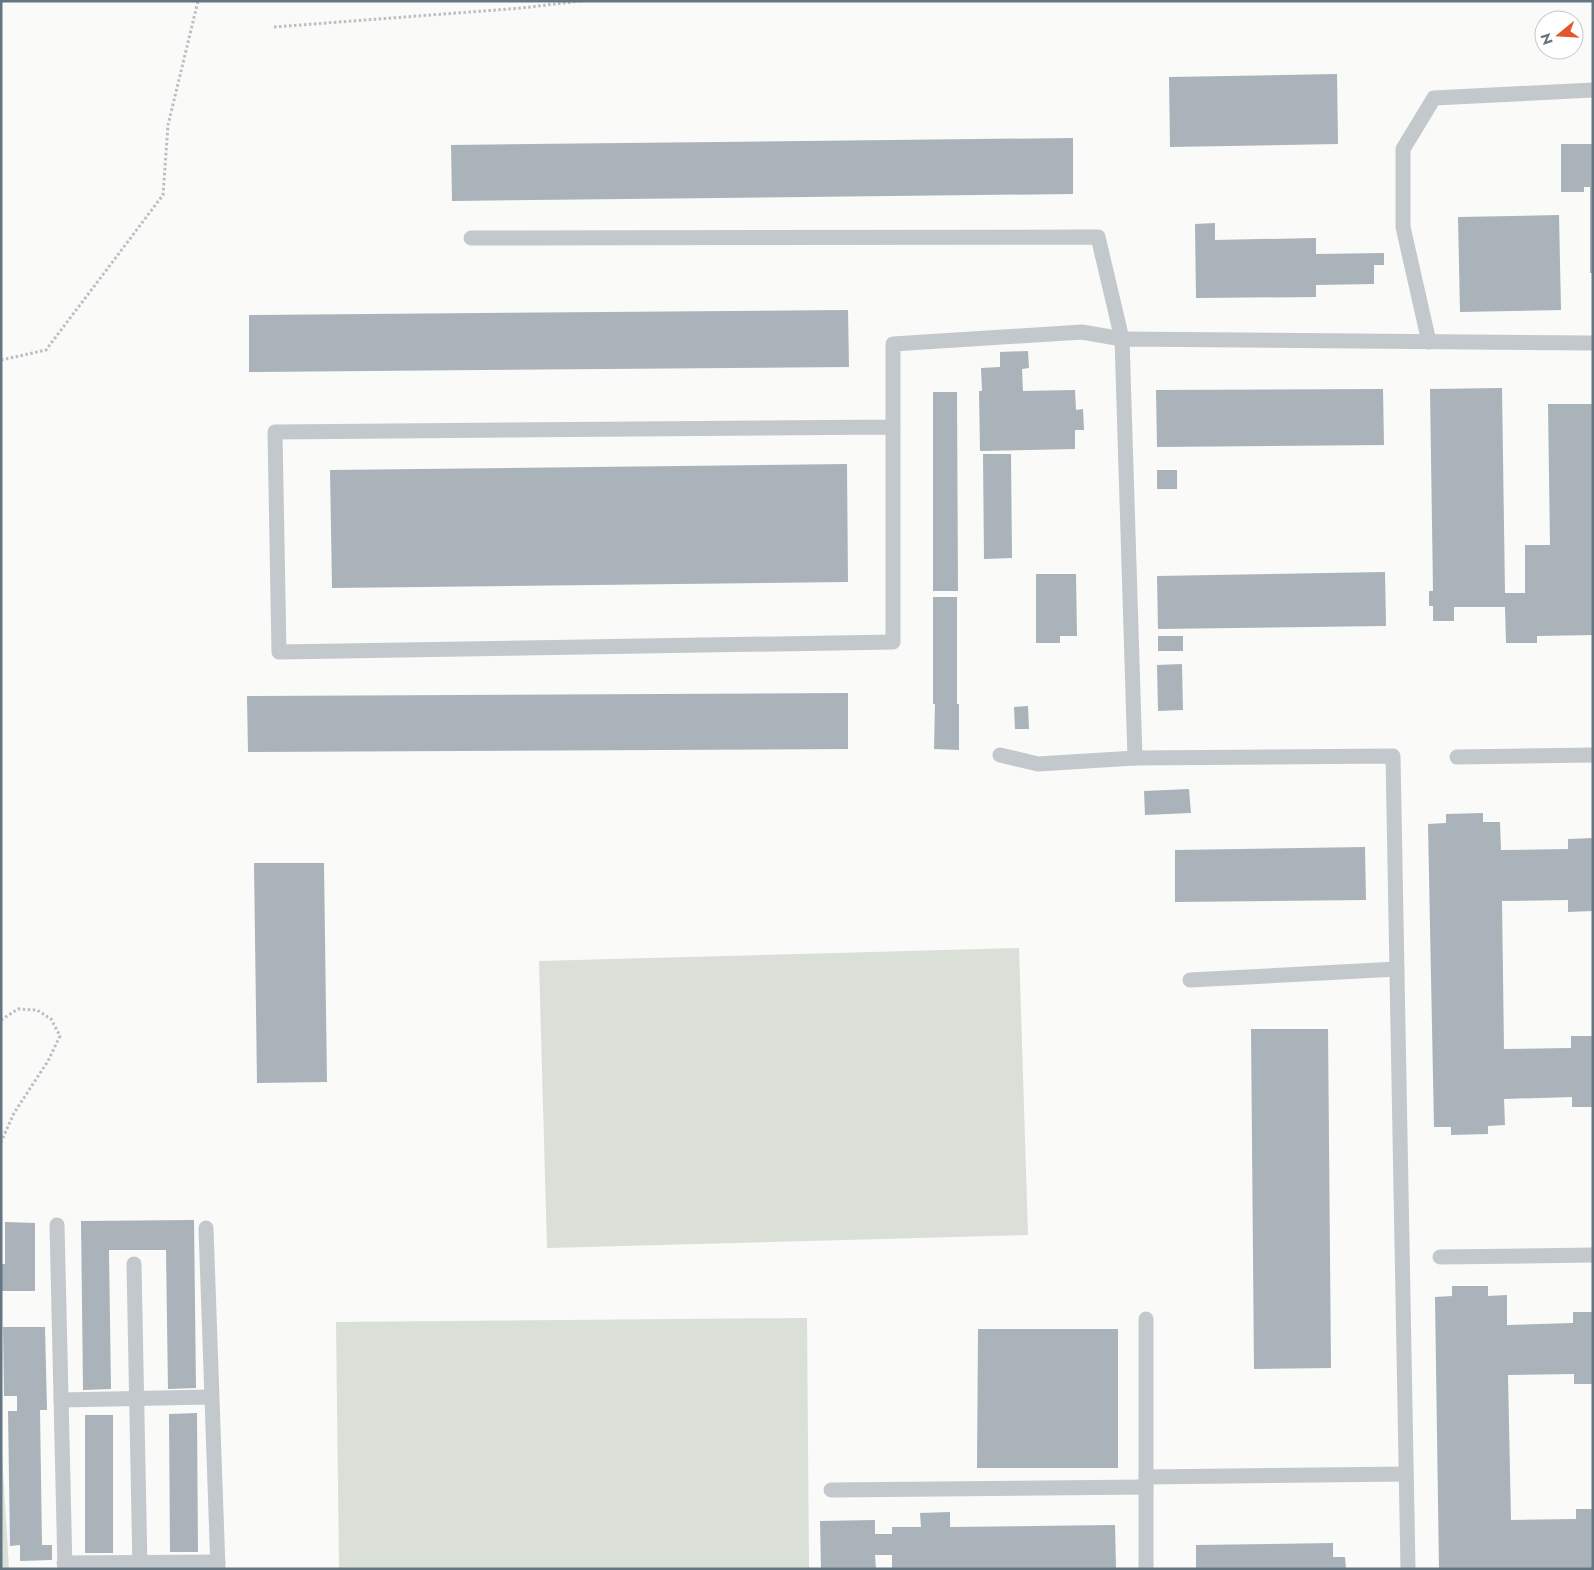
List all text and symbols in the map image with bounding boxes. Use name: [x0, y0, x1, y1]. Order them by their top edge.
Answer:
north arrow: [1534, 10, 1584, 60]
text: N: [1535, 31, 1558, 47]

